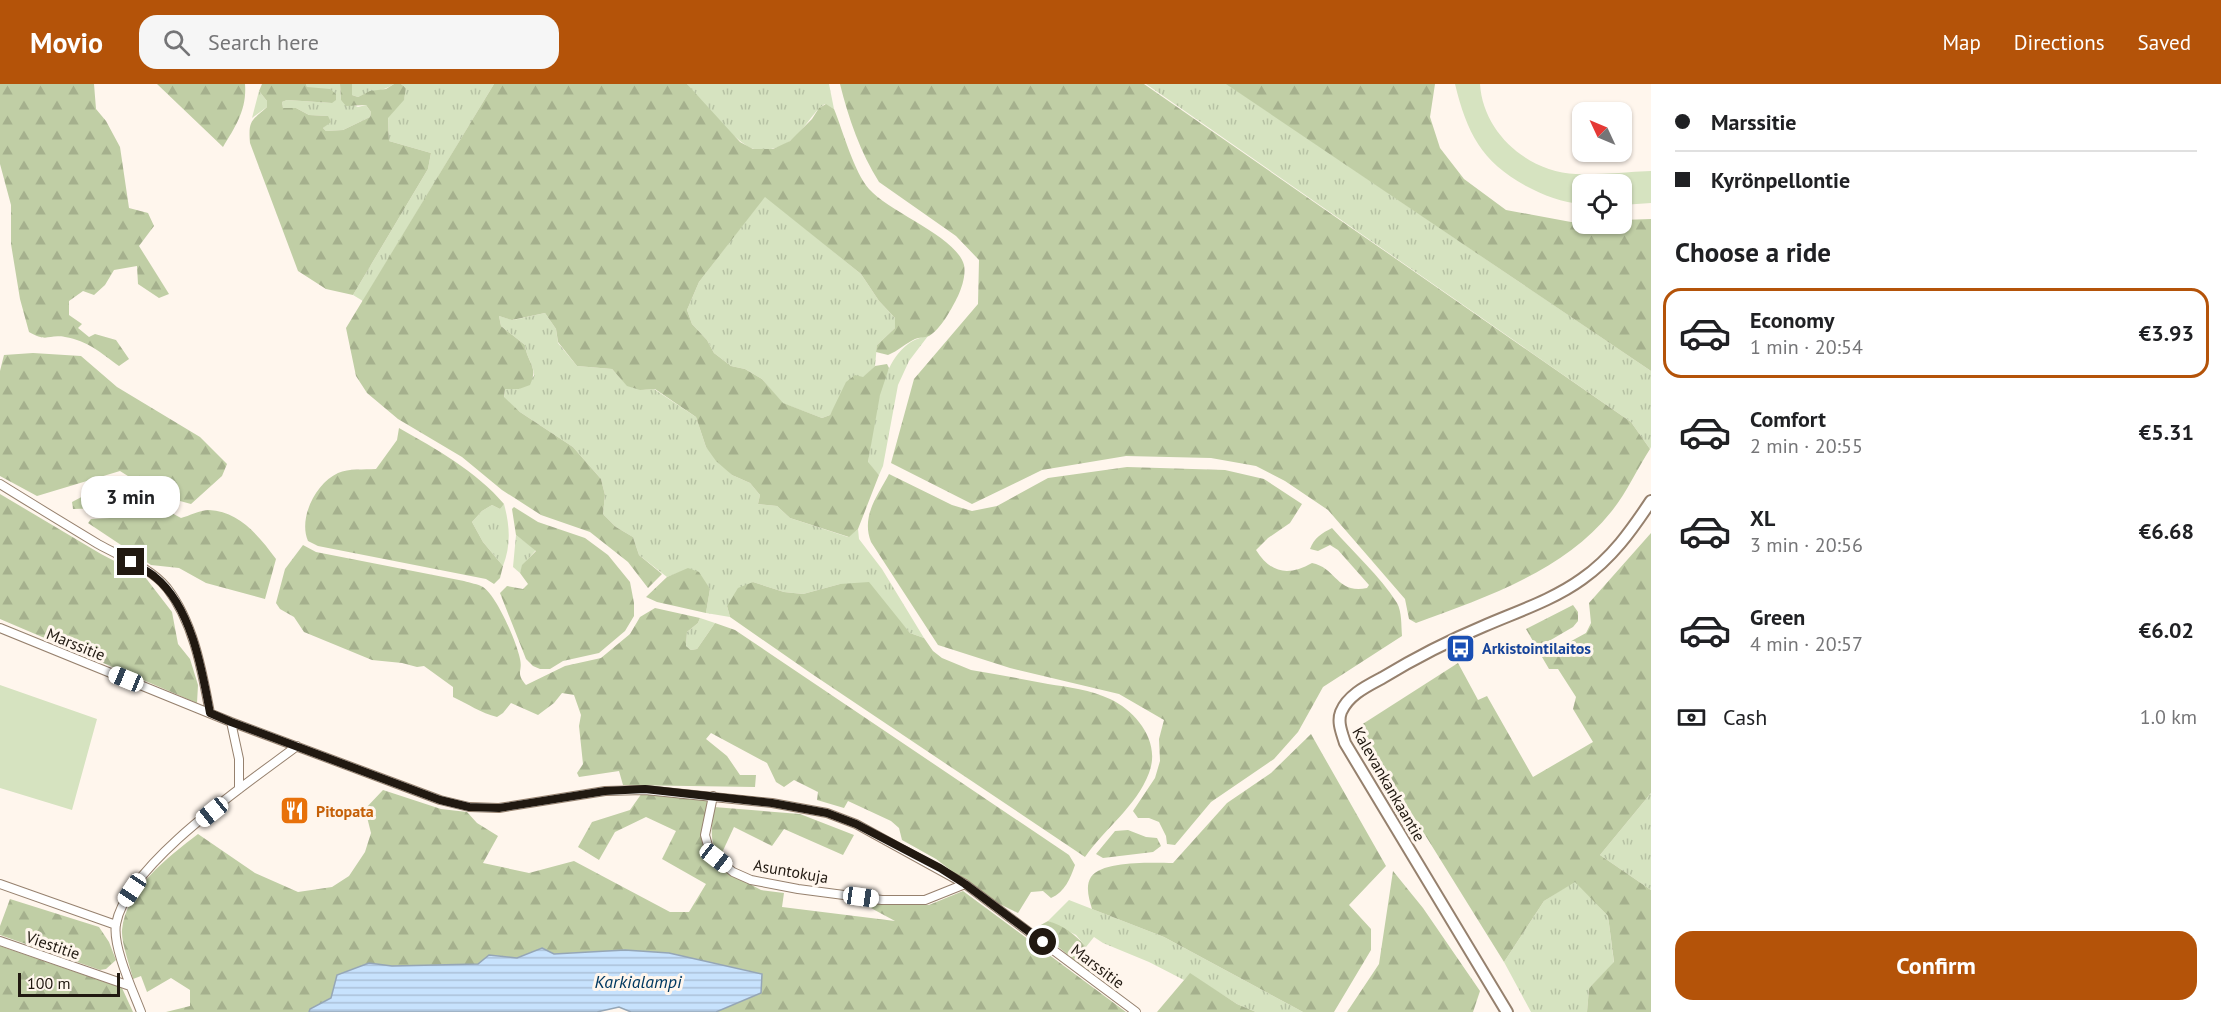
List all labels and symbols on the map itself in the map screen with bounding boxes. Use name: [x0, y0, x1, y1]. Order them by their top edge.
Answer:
north arrow: [1572, 102, 1632, 162]
callout: 3 min: [82, 475, 180, 517]
route end: [117, 548, 144, 575]
street label: Marssitie: [44, 623, 108, 665]
bus stop icon: Arkistointilaitos: [1445, 632, 1477, 664]
place label: Arkistointilaitos: [1482, 638, 1591, 658]
car: [106, 664, 146, 694]
street label: Kalevankankaantie: [1348, 723, 1430, 845]
car: [192, 794, 232, 830]
restaurant icon: Pitopata: [279, 795, 311, 827]
place label: Pitopata: [316, 801, 374, 821]
car: [696, 840, 736, 876]
street label: Asuntokuja: [752, 855, 830, 887]
car: [114, 870, 150, 910]
car: [842, 886, 880, 908]
street label: Viestitie: [22, 926, 83, 964]
route start: [1029, 928, 1056, 955]
street label: Marssitie: [1067, 939, 1129, 993]
scale bar: [18, 970, 120, 998]
water label: Karkialampi: [594, 970, 683, 993]

